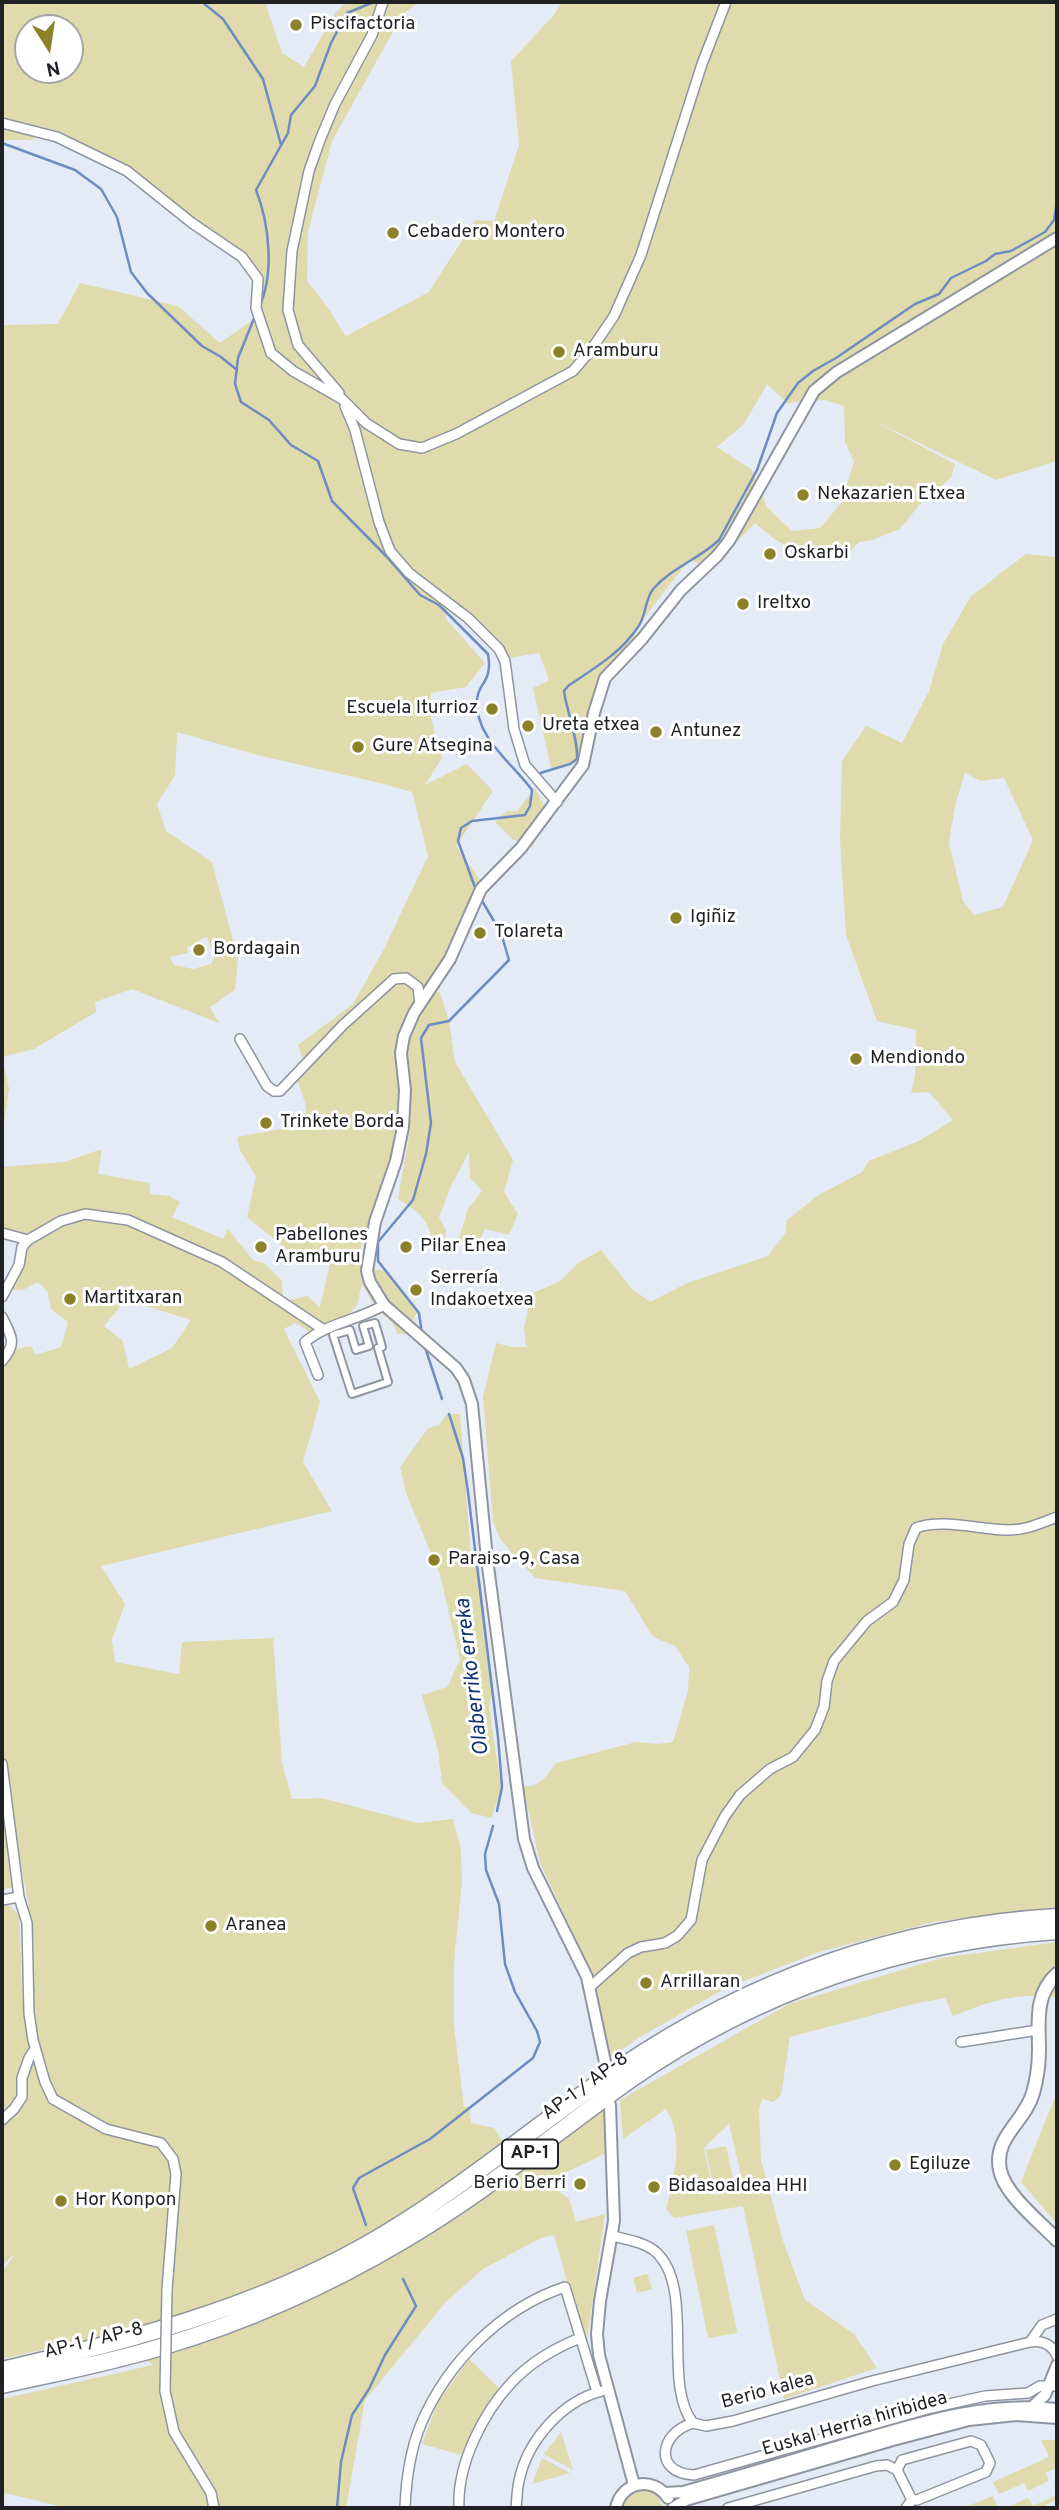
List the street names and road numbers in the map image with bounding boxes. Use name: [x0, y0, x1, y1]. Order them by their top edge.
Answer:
street label: AP-1 / AP-8: [538, 2048, 634, 2126]
road number: AP-1: [502, 2140, 558, 2168]
street label: AP-1 / AP-8: [42, 2319, 146, 2365]
street label: Berio kalea: [719, 2369, 817, 2415]
street label: Euskal Herria hiribidea: [760, 2388, 950, 2462]

